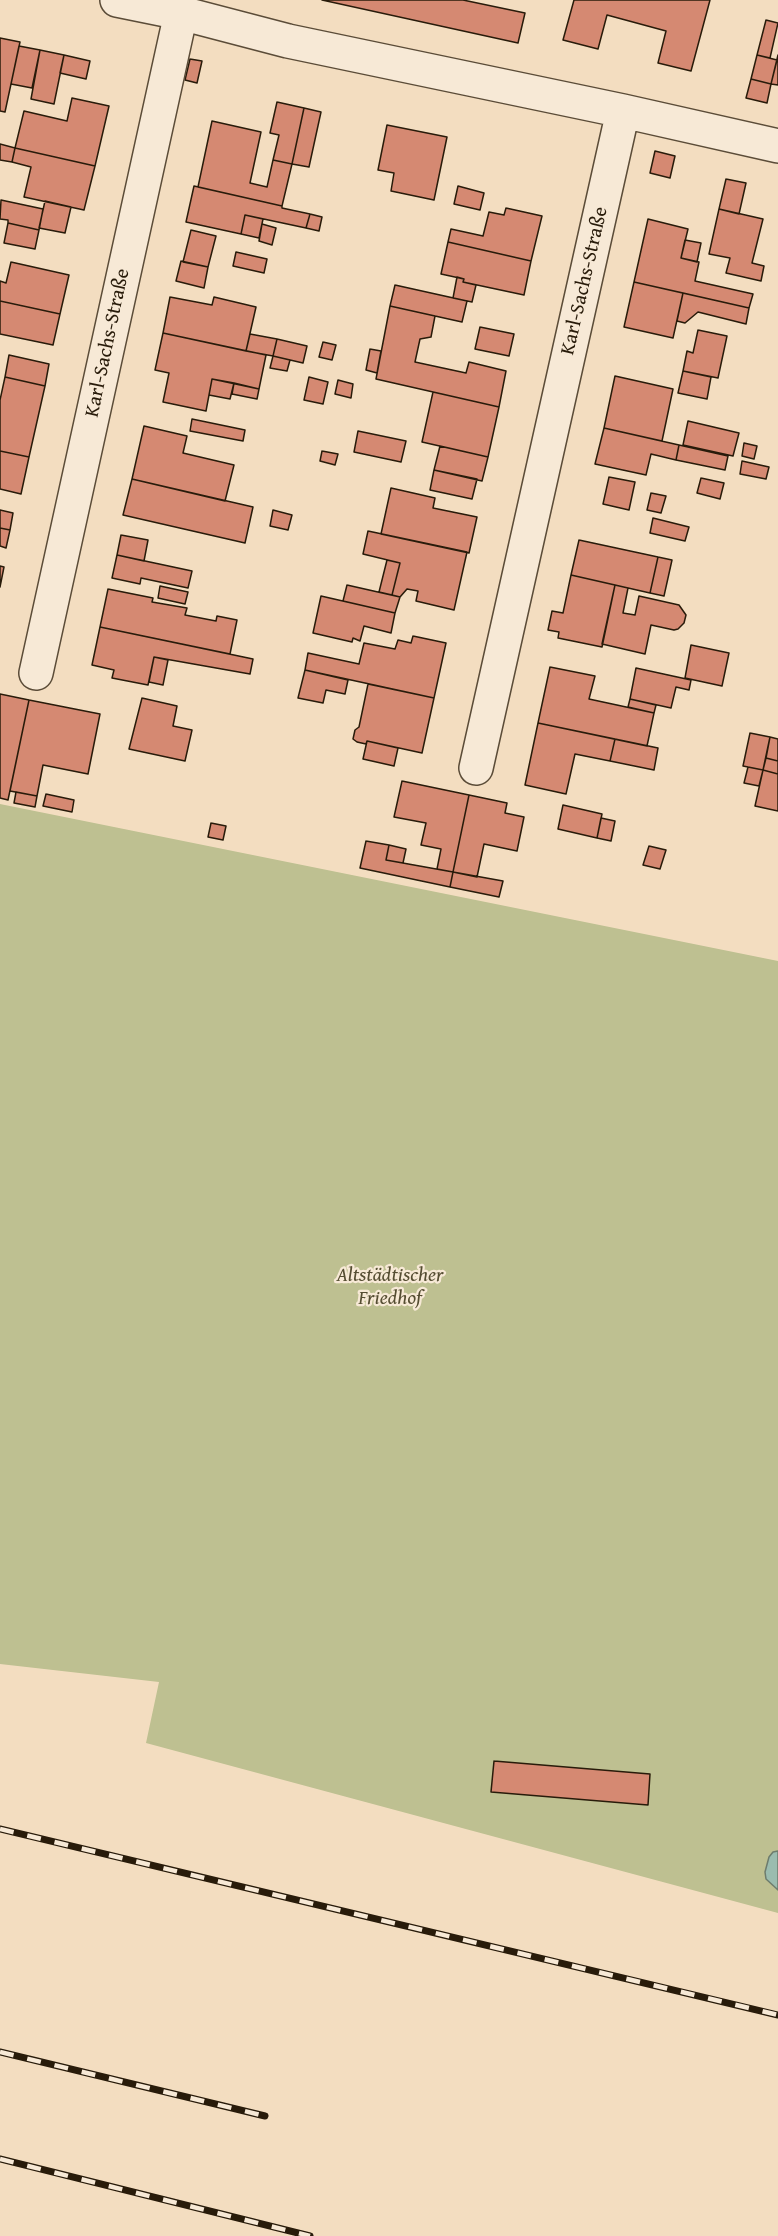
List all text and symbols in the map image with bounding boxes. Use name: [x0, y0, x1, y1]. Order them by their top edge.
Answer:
street label: Karl-Sachs-Straße: [556, 205, 614, 357]
street label: Karl-Sachs-Straße: [81, 267, 135, 419]
park label: Altstädtischer Friedhof: [337, 1264, 443, 1311]

